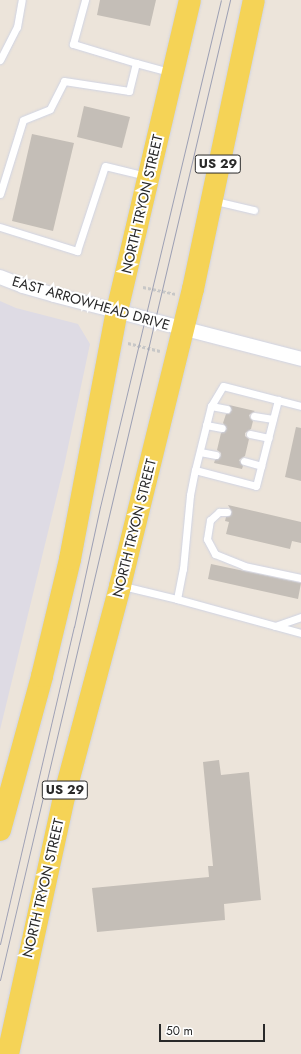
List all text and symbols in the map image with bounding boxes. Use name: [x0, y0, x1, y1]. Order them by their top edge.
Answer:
street label: NORTH TRYON STREET: [118, 133, 166, 275]
road number: US 29: [194, 153, 242, 175]
street label: EAST ARROWHEAD DRIVE: [10, 272, 172, 334]
street label: NORTH TRYON STREET: [109, 457, 159, 599]
road number: US 29: [41, 779, 89, 801]
street label: NORTH TRYON STREET: [19, 817, 67, 959]
scale bar: [161, 1016, 267, 1042]
text: 50 m: [166, 1022, 193, 1040]

